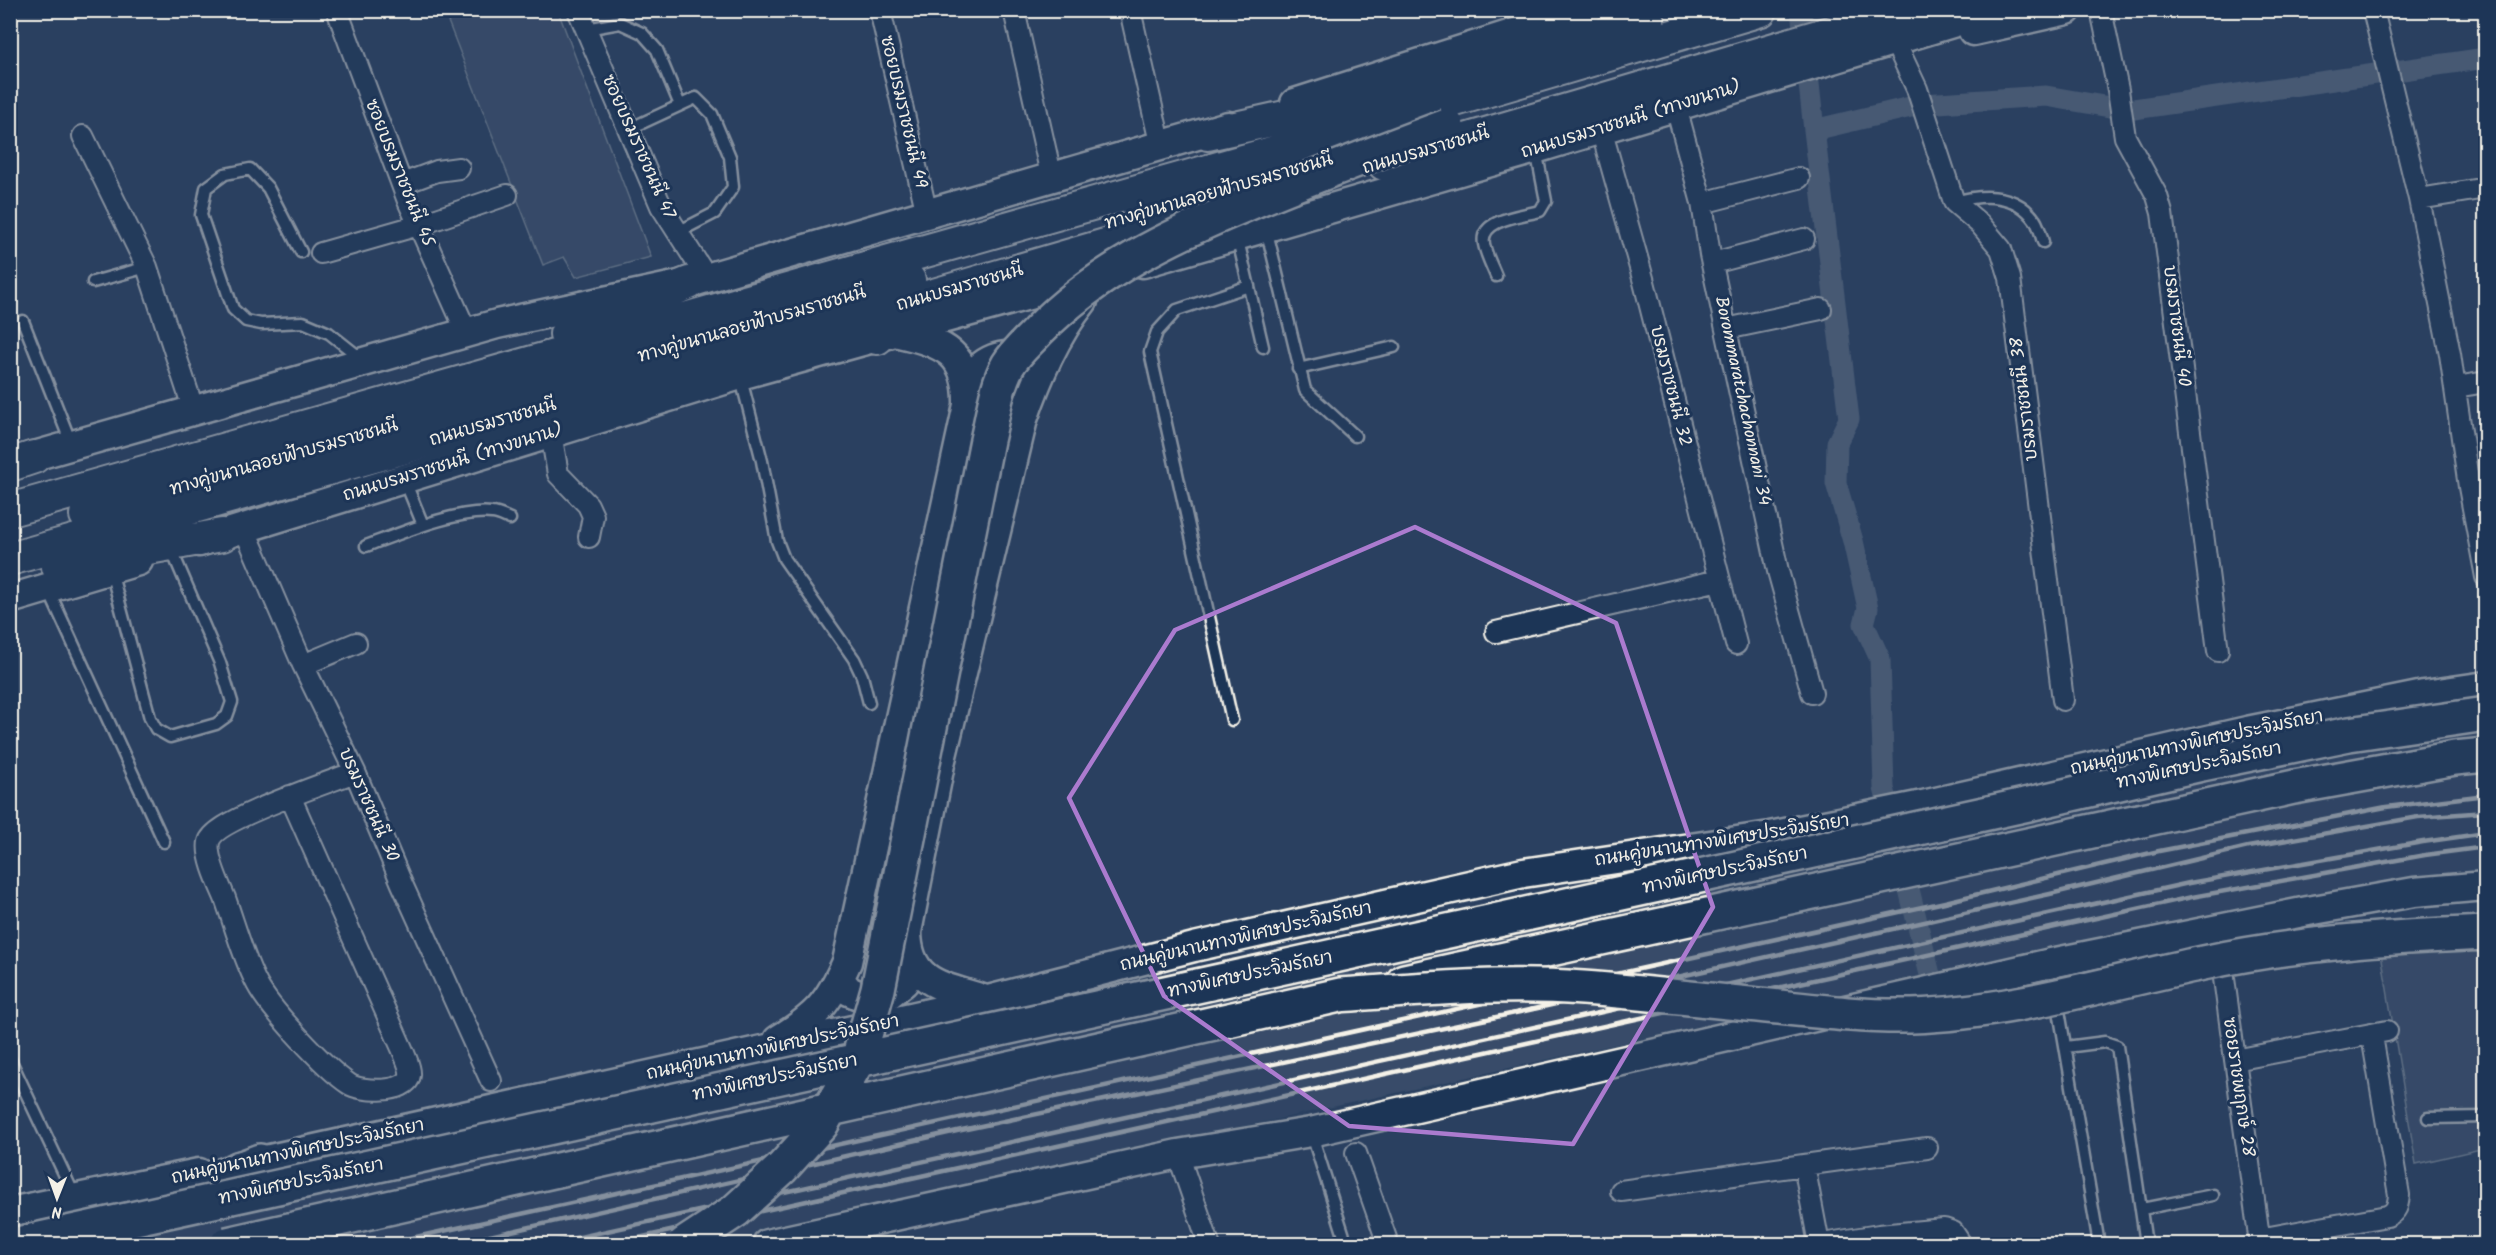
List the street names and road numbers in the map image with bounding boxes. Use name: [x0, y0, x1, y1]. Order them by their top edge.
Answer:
street label: ซอยบรมราชชนนี 49: [871, 33, 935, 191]
street label: ซอยบรมราชชนนี 47: [593, 70, 683, 225]
street label: ถนนบรมราชชนนี (ทางขนาน): [1517, 73, 1745, 167]
street label: ซอยบรมราชชนนี 45: [356, 95, 442, 252]
street label: ถนนบรมราชชนนี: [1359, 119, 1493, 183]
street label: ทางคู่ขนานลอยฟ้าบรมราชชนนี: [1101, 145, 1337, 239]
street label: ถนนบรมราชชนนี: [893, 256, 1027, 320]
street label: บรมราชชนนี 40: [2154, 264, 2198, 388]
street label: ทางคู่ขนานลอยฟ้าบรมราชชนนี: [634, 278, 870, 372]
street label: Borommaratchachonnani 34: [1706, 294, 1778, 508]
street label: บรมราชชนนี 32: [1641, 322, 1699, 450]
street label: บรมราชชนนี 38: [2003, 335, 2047, 462]
street label: ถนนบรมราชชนนี: [426, 391, 560, 455]
street label: ทางคู่ขนานลอยฟ้าบรมราชชนนี: [166, 411, 402, 505]
street label: ถนนบรมราชชนนี (ทางขนาน): [339, 416, 567, 510]
street label: ถนนคู่ขนานทางพิเศษประจิมรัถยา: [2069, 706, 2325, 780]
street label: ทางพิเศษประจิมรัถยา: [2114, 738, 2284, 794]
street label: บรมราชชนนี 30: [330, 743, 406, 867]
street label: ถนนคู่ขนานทางพิเศษประจิมรัถยา: [1593, 810, 1851, 872]
street label: ทางพิเศษประจิมรัถยา: [1640, 843, 1810, 899]
street label: ถนนคู่ขนานทางพิเศษประจิมรัถยา: [1118, 897, 1374, 977]
street label: ทางพิเศษประจิมรัถยา: [1165, 947, 1335, 1003]
street label: ถนนคู่ขนานทางพิเศษประจิมรัถยา: [645, 1011, 901, 1085]
street label: ซอยราชพฤกษ์ 28: [2214, 1015, 2262, 1159]
street label: ทางพิเศษประจิมรัถยา: [690, 1050, 860, 1106]
street label: ถนนคู่ขนานทางพิเศษประจิมรัถยา: [170, 1115, 426, 1189]
street label: ทางพิเศษประจิมรัถยา: [216, 1154, 386, 1210]

